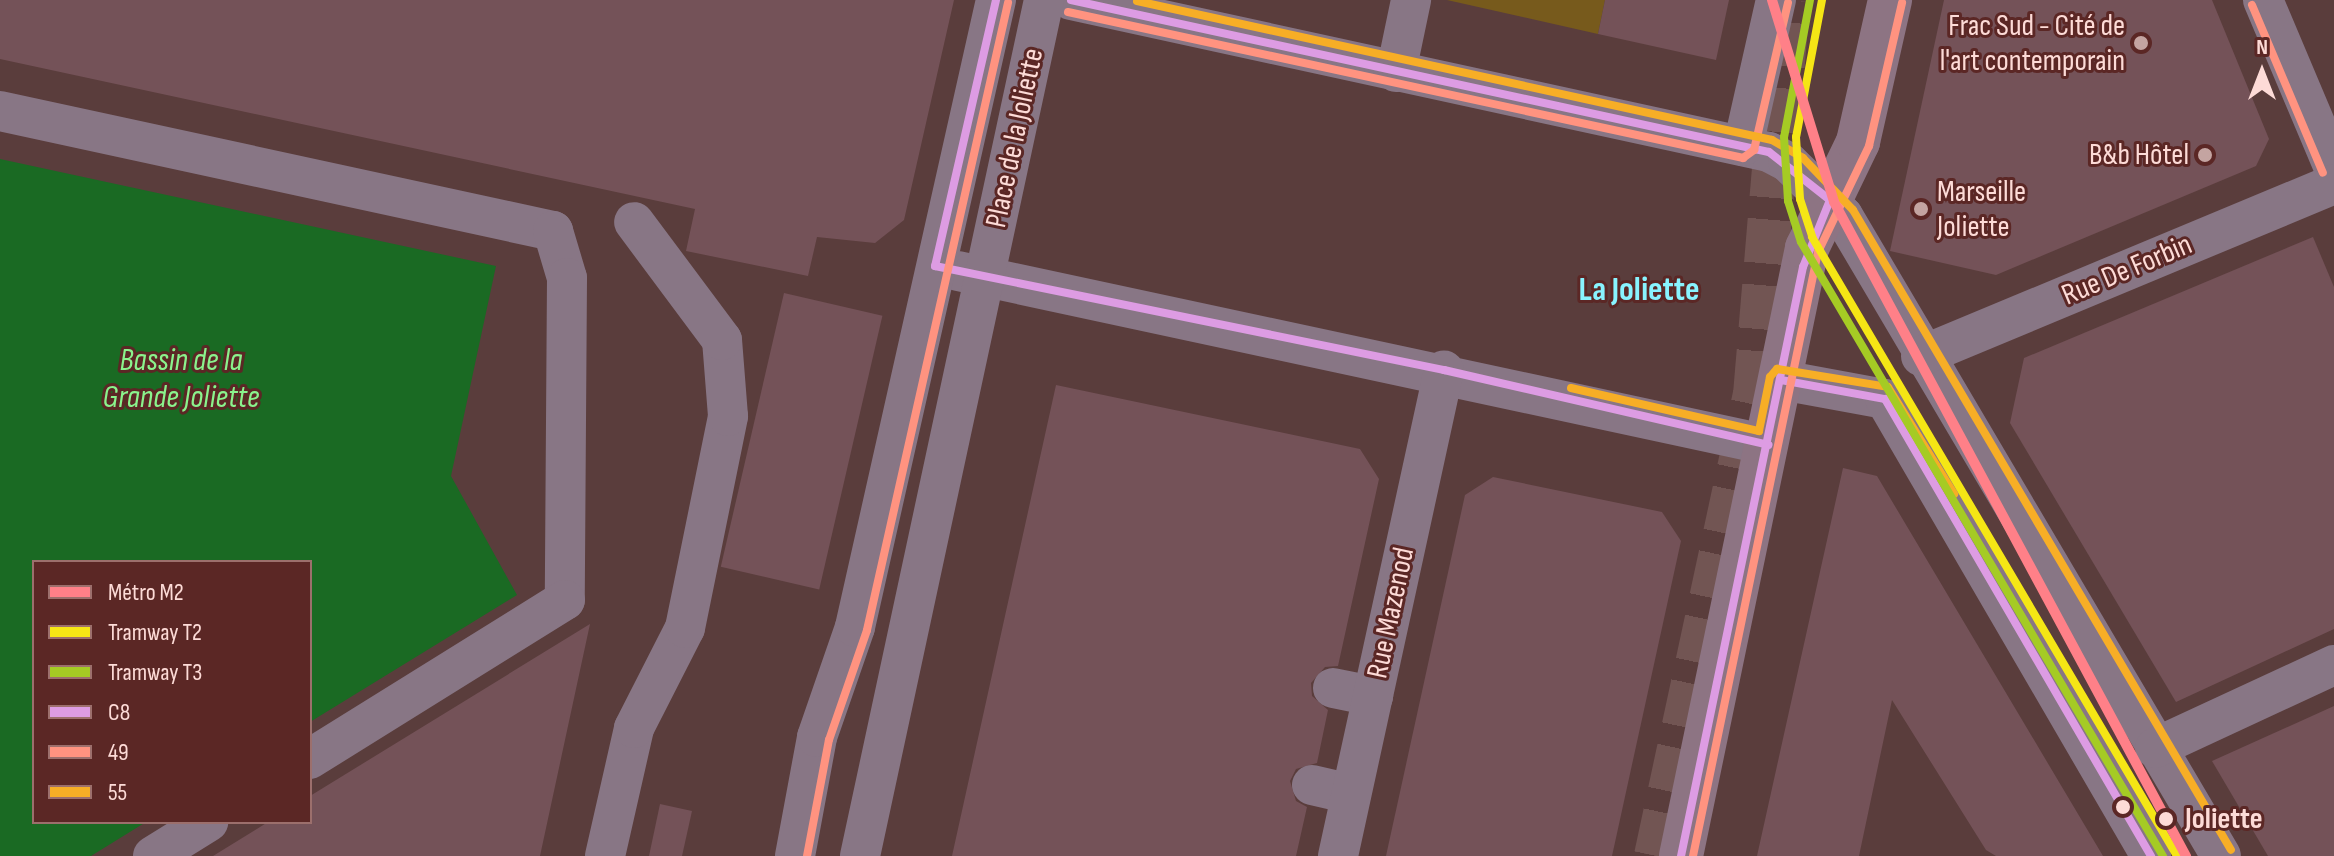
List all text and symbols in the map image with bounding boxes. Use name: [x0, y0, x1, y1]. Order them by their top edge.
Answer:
place label: Frac Sud - Cité de l'art contemporain: [1940, 8, 2125, 78]
north arrow: [2222, 32, 2302, 112]
marker: Frac Sud - Cité de l'art contemporain: [2132, 34, 2150, 52]
text: N: [2256, 34, 2268, 61]
street label: Place de la Joliette: [978, 45, 1052, 231]
place label: B&b Hôtel: [2089, 137, 2189, 173]
marker: B&b Hôtel: [2196, 146, 2214, 164]
place label: Marseille Joliette: [1937, 174, 2026, 244]
marker: Marseille Joliette: [1912, 200, 1930, 218]
street label: Rue De Forbin: [2057, 227, 2197, 313]
district label: La Joliette: [1579, 270, 1699, 310]
water label: Bassin de la Grande Joliette: [103, 343, 259, 418]
street label: Rue Mazenod: [1360, 544, 1422, 682]
legend: [32, 560, 312, 824]
text: Métro M2: [108, 578, 184, 607]
text: Tramway T2: [108, 618, 202, 647]
text: Tramway T3: [108, 658, 202, 687]
text: C8: [108, 698, 130, 727]
text: 49: [108, 738, 129, 767]
text: 55: [108, 778, 127, 807]
unlabelled marker: [2115, 799, 2131, 815]
place label: Joliette: [2185, 801, 2263, 837]
marker: Joliette: [2154, 807, 2178, 831]

